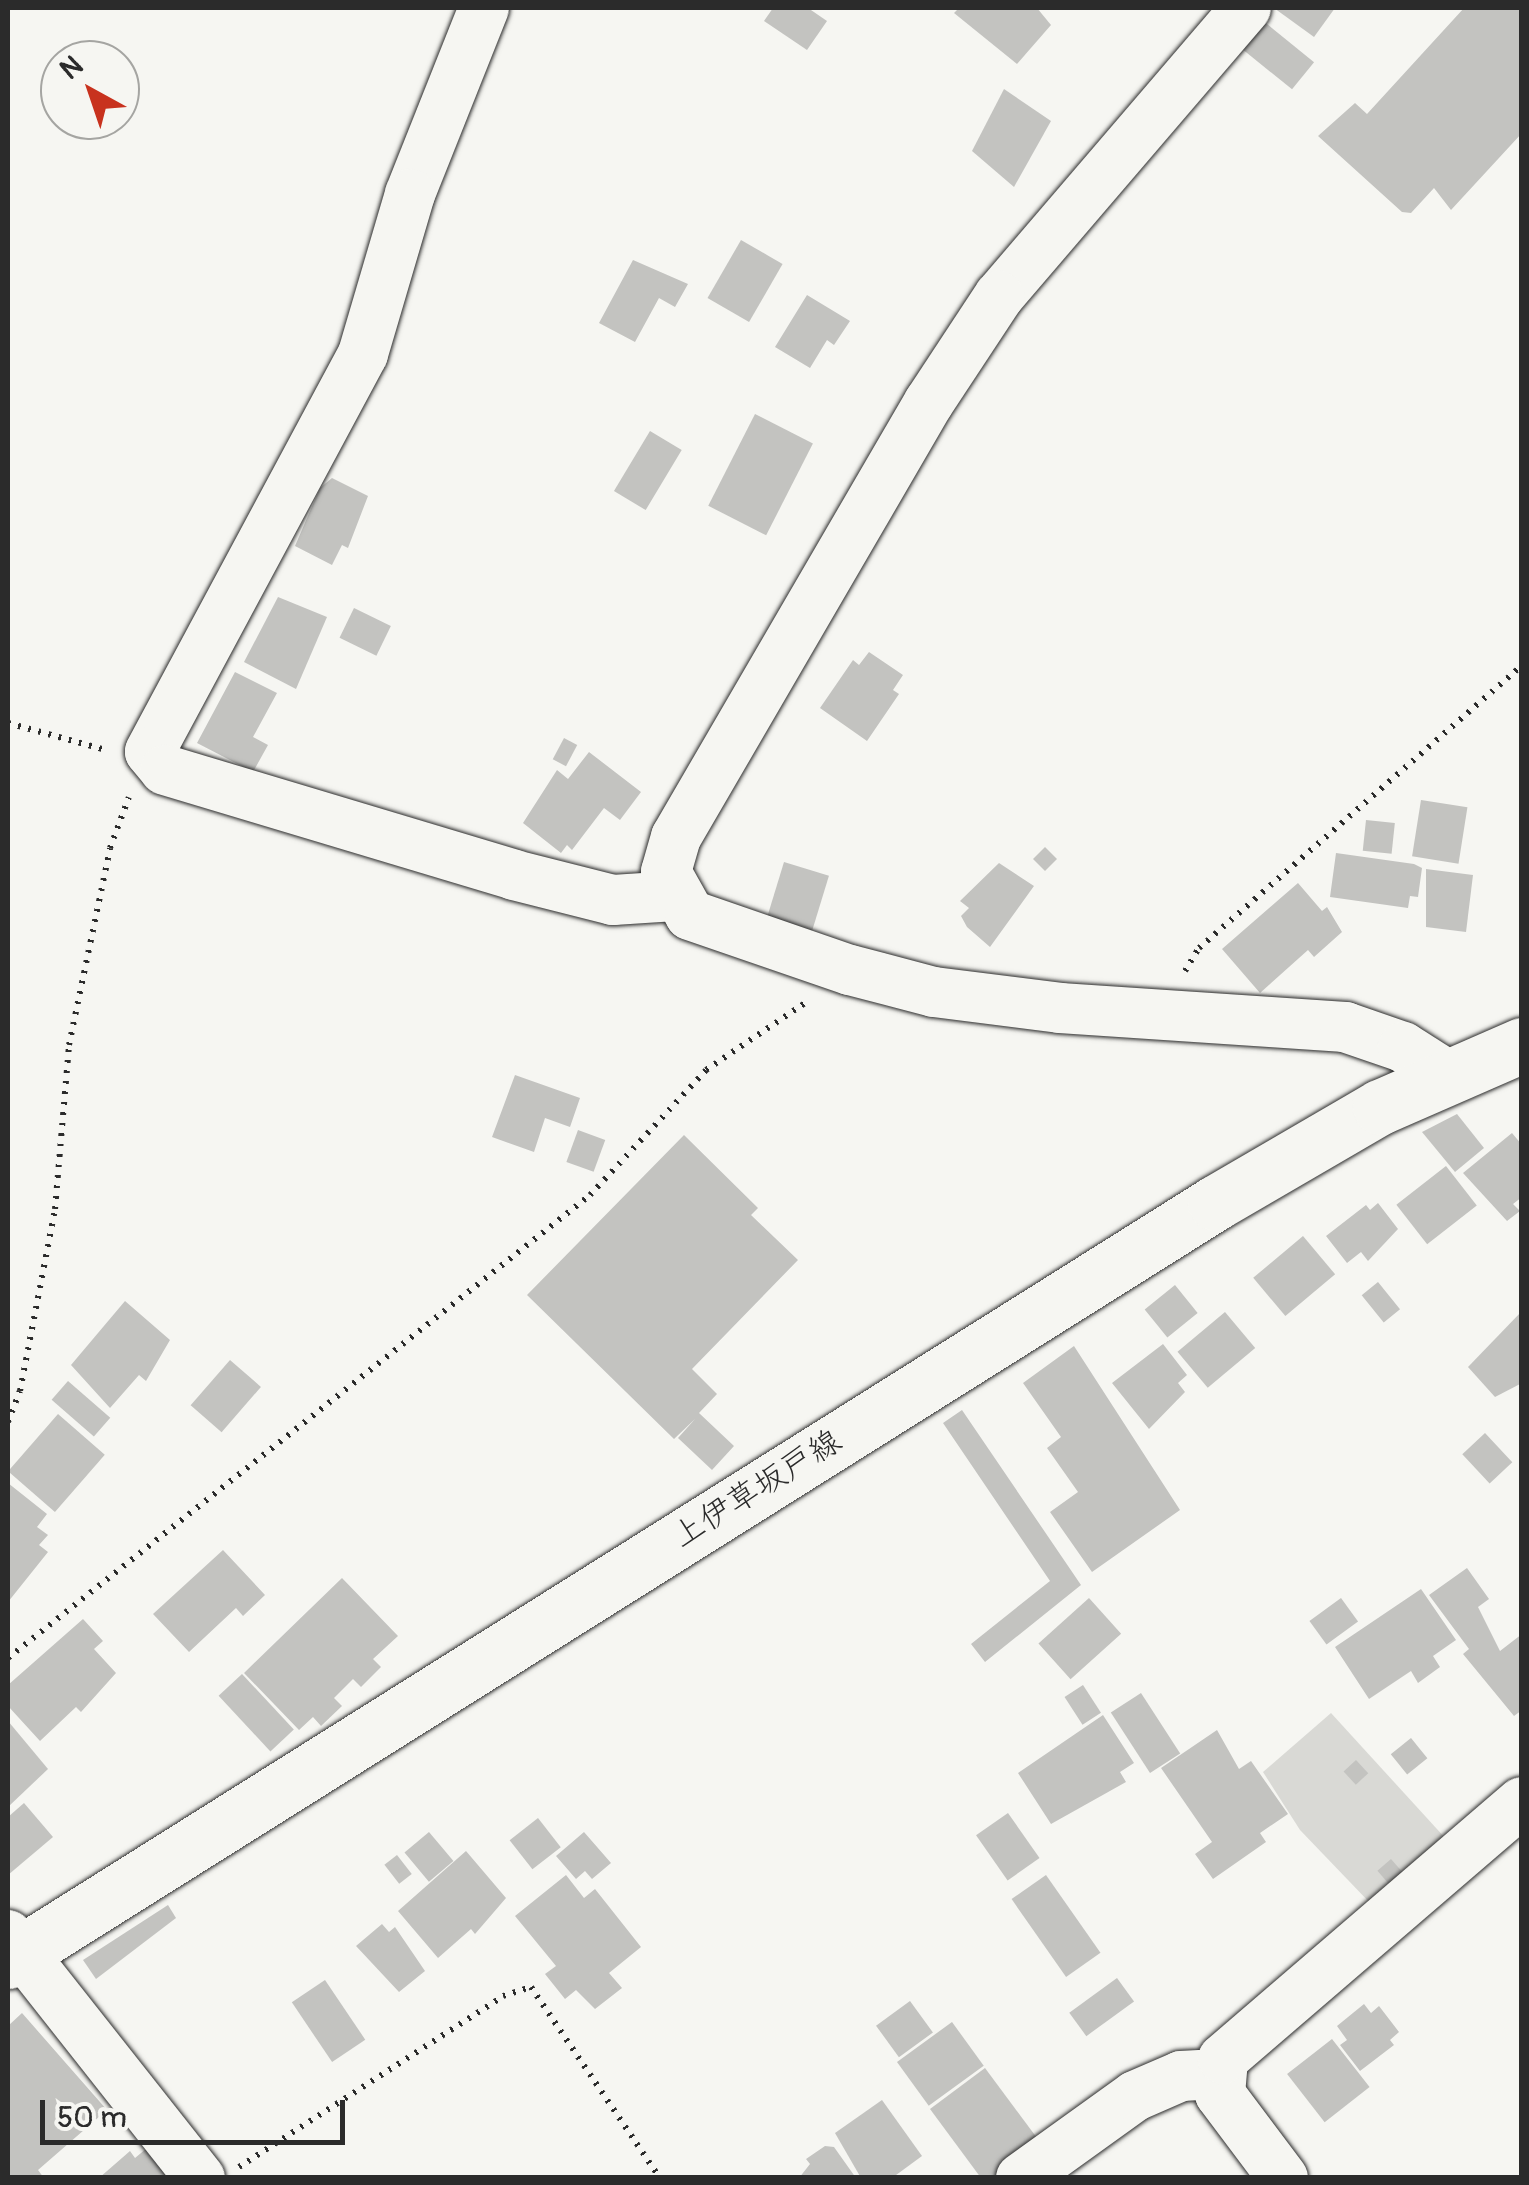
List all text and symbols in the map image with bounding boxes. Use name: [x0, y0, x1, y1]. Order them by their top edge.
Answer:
north arrow: [40, 40, 140, 140]
text: N: [53, 49, 90, 88]
street label: 上伊草坂戸線: [665, 1422, 849, 1556]
scale bar: [45, 2080, 350, 2142]
text: 50 m: [57, 2099, 127, 2136]

